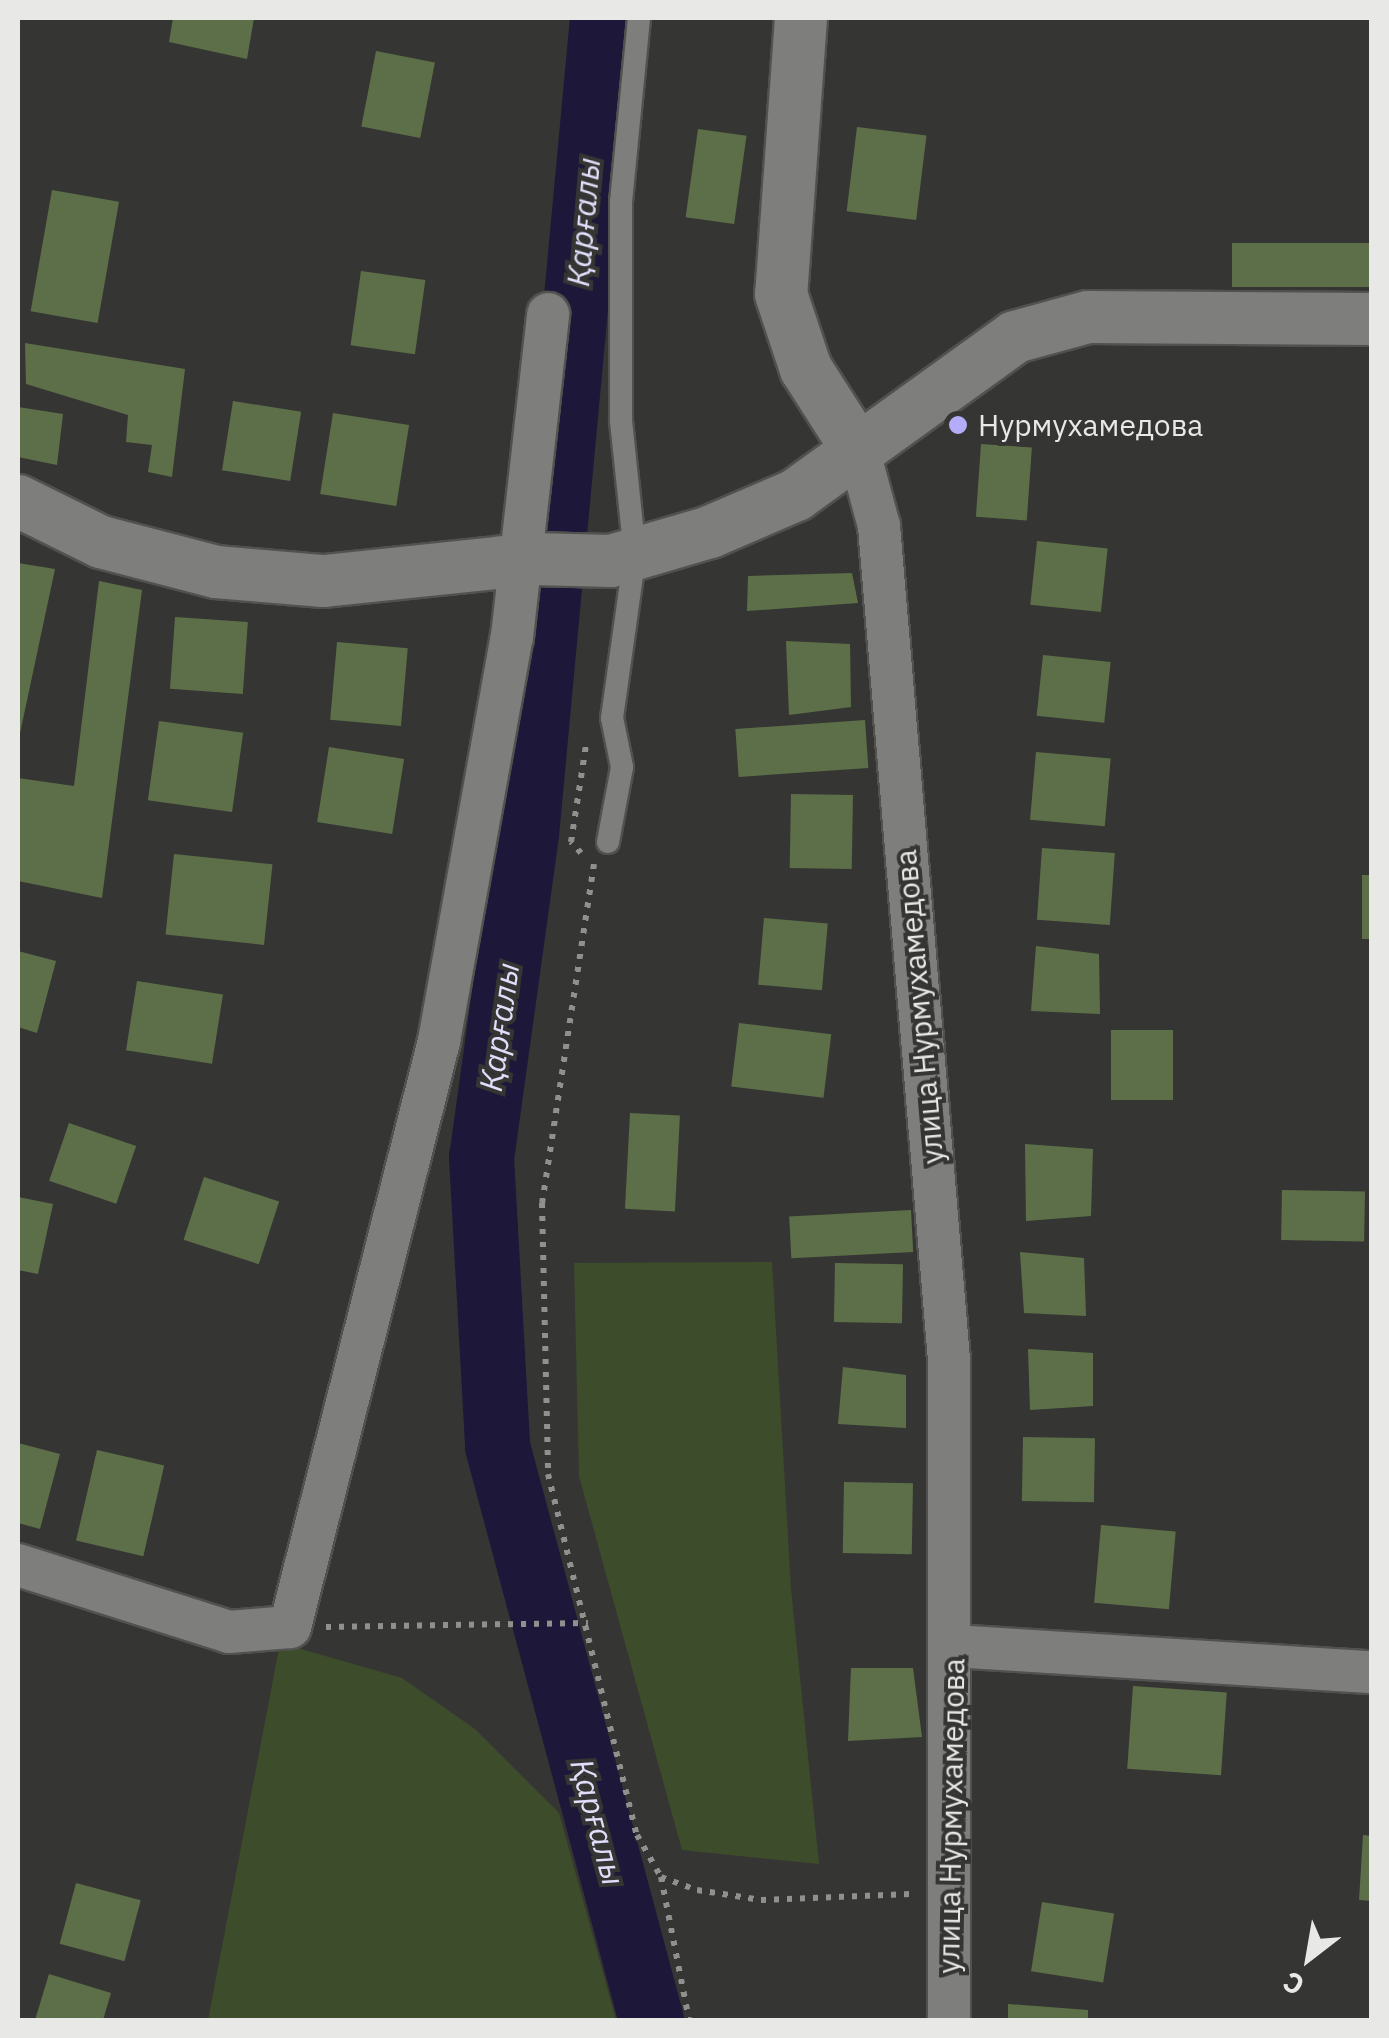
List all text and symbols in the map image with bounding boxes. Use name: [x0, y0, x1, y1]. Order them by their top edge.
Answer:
water label: Қарғалы: [558, 156, 608, 288]
place label: Нурмухамедова: [978, 407, 1203, 443]
marker: Нурмухамедова: [947, 414, 969, 436]
street label: улица Нурмухамедова: [887, 848, 951, 1166]
water label: Қарғалы: [471, 960, 527, 1094]
street label: улица Нурмухамедова: [930, 1658, 972, 1974]
water label: Қарғалы: [563, 1755, 633, 1889]
north arrow: [1259, 1908, 1359, 2008]
text: С: [1276, 1964, 1311, 2005]

